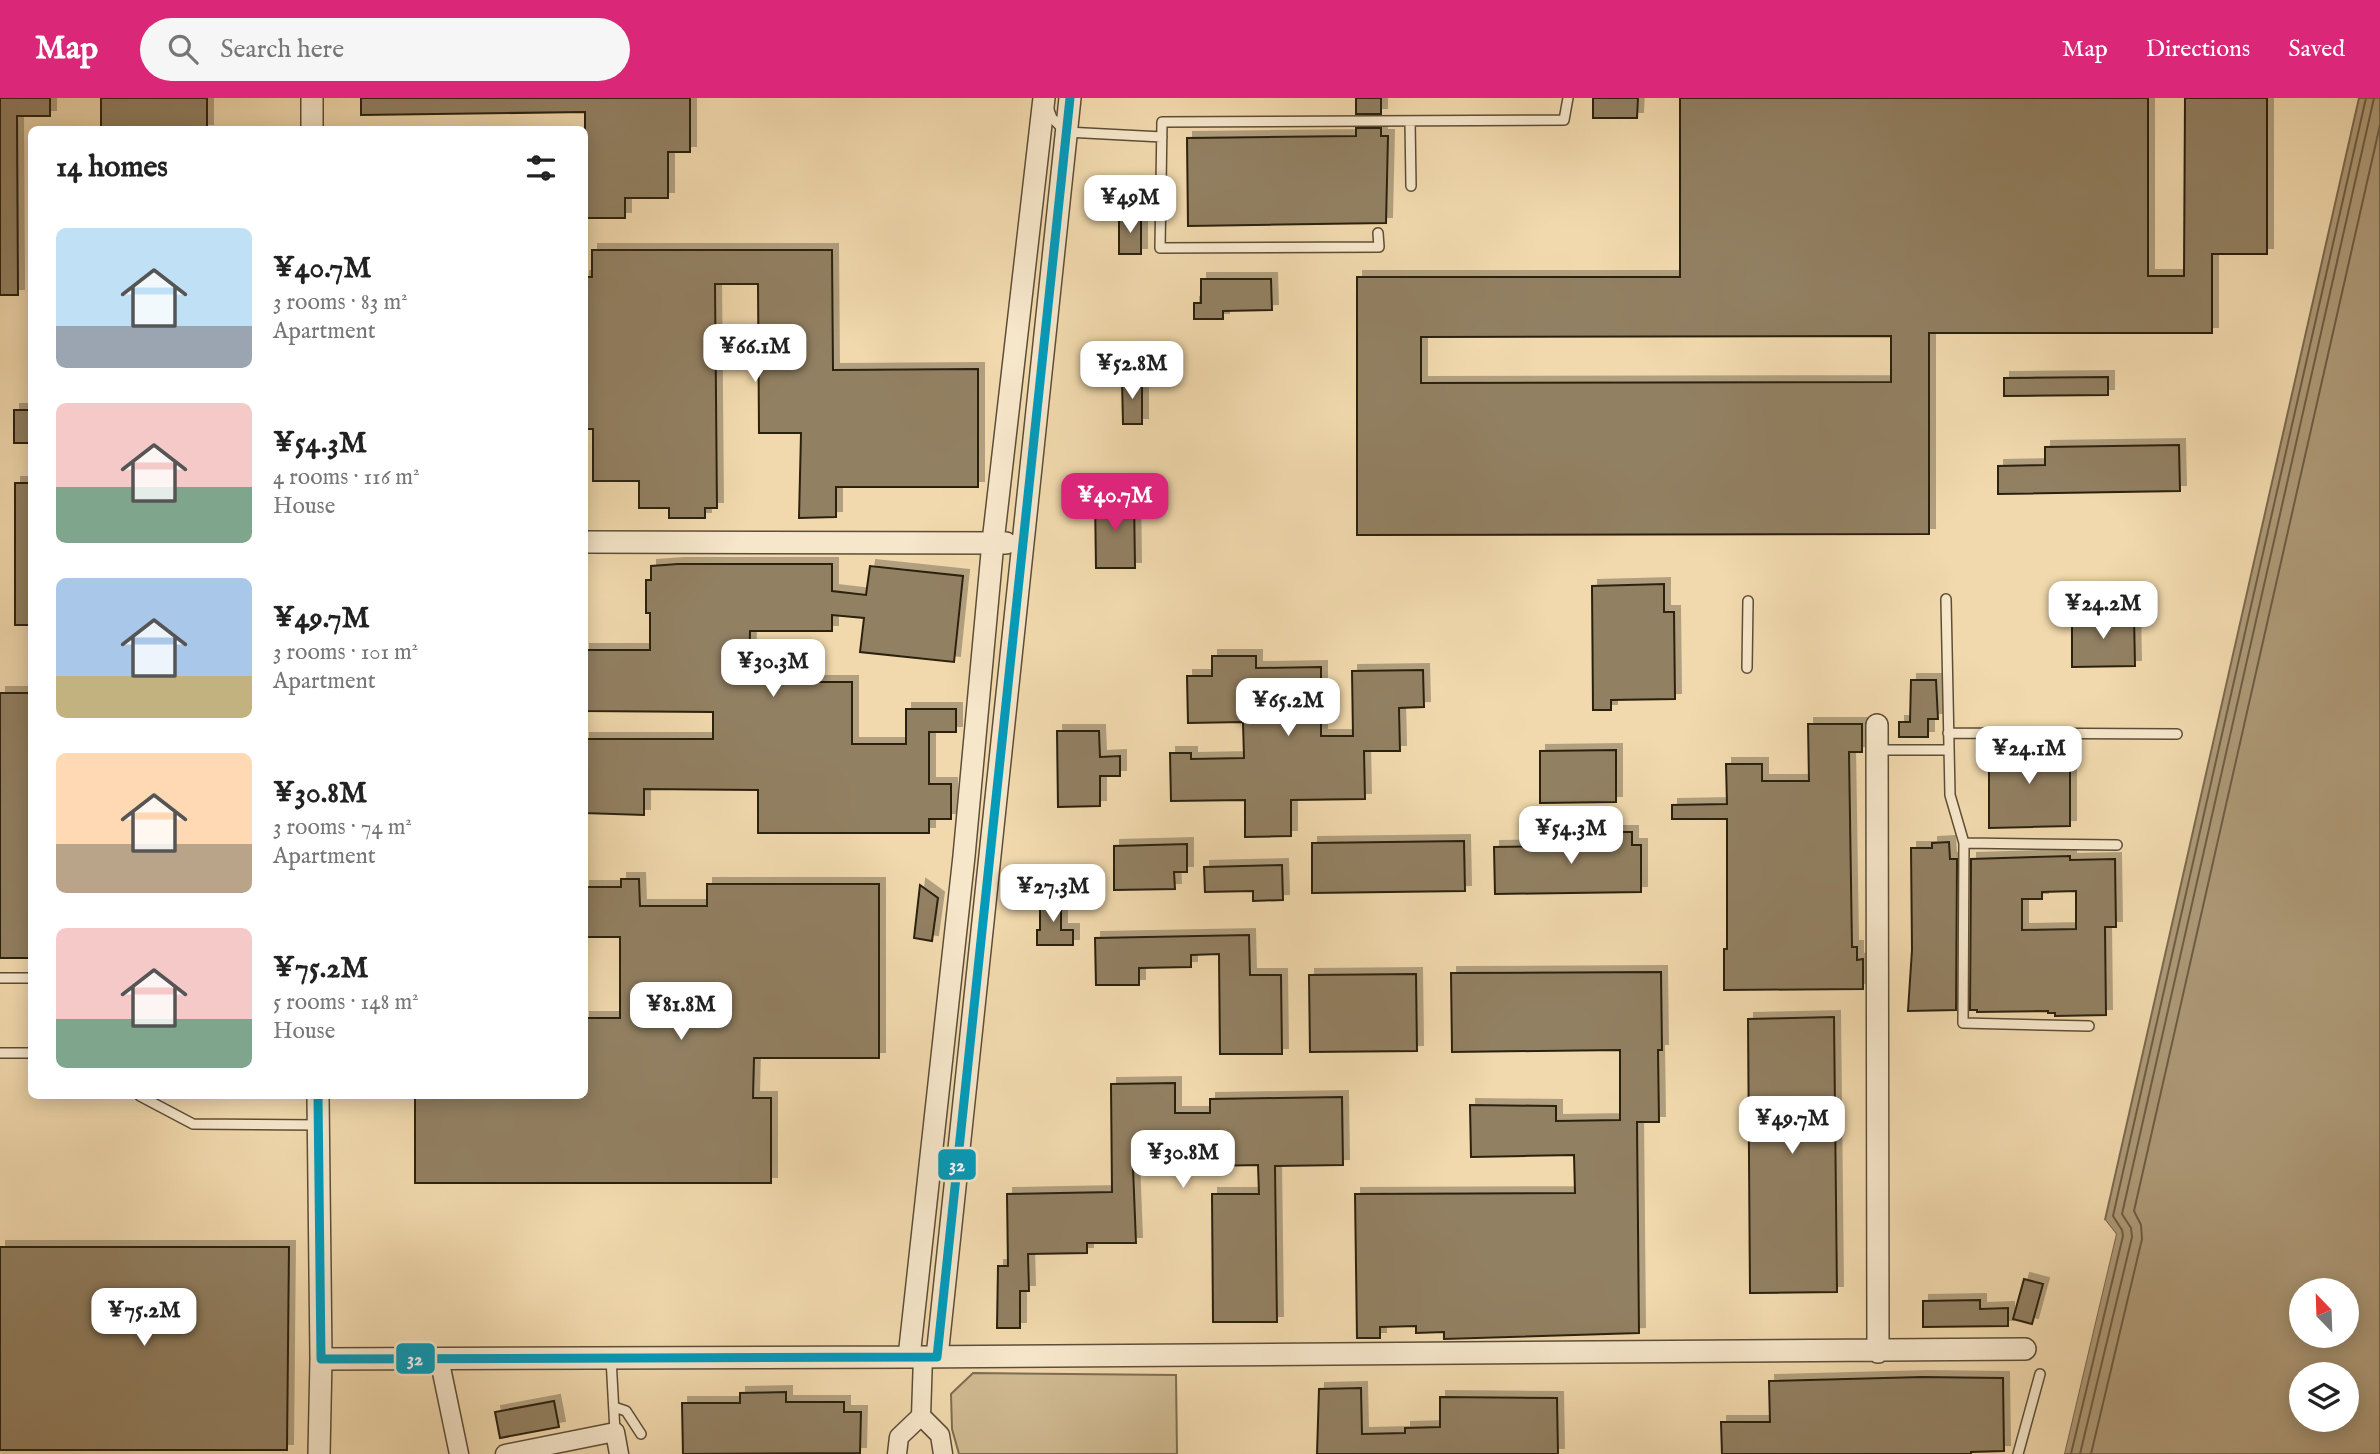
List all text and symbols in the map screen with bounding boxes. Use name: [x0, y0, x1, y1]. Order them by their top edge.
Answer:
search box: [140, 18, 630, 81]
text: Map: [35, 28, 98, 70]
icon: search: [164, 30, 202, 68]
text: Search here: [220, 33, 344, 66]
text: Map: [2062, 34, 2108, 65]
text: Directions: [2146, 34, 2250, 65]
text: Saved: [2288, 34, 2345, 65]
text: 14 homes: [56, 149, 168, 187]
icon: filters: [522, 149, 560, 187]
pin: ¥49M: [1089, 176, 1171, 235]
text: ¥49M: [1100, 183, 1160, 212]
text: ¥40.7M: [273, 250, 371, 288]
icon: home: [112, 256, 196, 340]
text: 3 rooms · 83 m²: [273, 288, 408, 317]
text: Apartment: [273, 317, 376, 346]
pin: ¥66.1M: [698, 324, 812, 384]
text: ¥66.1M: [719, 332, 791, 361]
pin: ¥52.8M: [1075, 342, 1189, 401]
text: ¥52.8M: [1096, 349, 1168, 378]
text: ¥54.3M: [273, 425, 367, 463]
icon: home: [112, 431, 196, 515]
text: 4 rooms · 116 m²: [273, 463, 420, 492]
pin: ¥40.7M: [1058, 474, 1172, 533]
text: ¥40.7M: [1077, 481, 1153, 510]
text: House: [273, 492, 335, 521]
pin: ¥24.2M: [2046, 582, 2160, 641]
text: ¥24.2M: [2065, 589, 2141, 618]
text: ¥49.7M: [273, 600, 370, 638]
icon: home: [112, 606, 196, 690]
text: 3 rooms · 101 m²: [273, 638, 418, 667]
pin: ¥30.3M: [716, 640, 830, 699]
text: ¥30.3M: [737, 647, 809, 676]
text: Apartment: [273, 667, 376, 696]
pin: ¥65.2M: [1231, 678, 1345, 738]
text: ¥65.2M: [1252, 686, 1324, 715]
pin: ¥24.1M: [1972, 726, 2086, 786]
text: ¥24.1M: [1992, 734, 2066, 763]
text: ¥30.8M: [273, 775, 367, 813]
icon: home: [112, 781, 196, 865]
pin: ¥54.3M: [1514, 806, 1628, 866]
text: 3 rooms · 74 m²: [273, 813, 412, 842]
text: ¥54.3M: [1535, 814, 1607, 843]
text: Apartment: [273, 842, 376, 871]
pin: ¥27.3M: [996, 864, 1110, 924]
text: ¥27.3M: [1016, 872, 1090, 901]
text: ¥75.2M: [273, 950, 369, 988]
icon: home: [112, 956, 196, 1040]
pin: ¥81.8M: [624, 982, 738, 1042]
text: 5 rooms · 148 m²: [273, 988, 419, 1017]
text: ¥81.8M: [646, 990, 716, 1019]
text: House: [273, 1017, 335, 1046]
pin: ¥49.7M: [1735, 1096, 1849, 1156]
text: ¥49.7M: [1755, 1104, 1829, 1133]
pin: ¥30.8M: [1126, 1130, 1240, 1190]
text: ¥30.8M: [1147, 1138, 1219, 1167]
line badge: 32: [937, 1148, 977, 1181]
text: 32: [949, 1154, 965, 1178]
north arrow: [2289, 1278, 2359, 1348]
map controls: [2289, 1278, 2359, 1432]
pin: ¥75.2M: [87, 1288, 201, 1348]
text: ¥75.2M: [107, 1296, 181, 1325]
line badge: 32: [395, 1342, 436, 1375]
text: 32: [407, 1348, 423, 1372]
button: layers: [2289, 1362, 2359, 1432]

